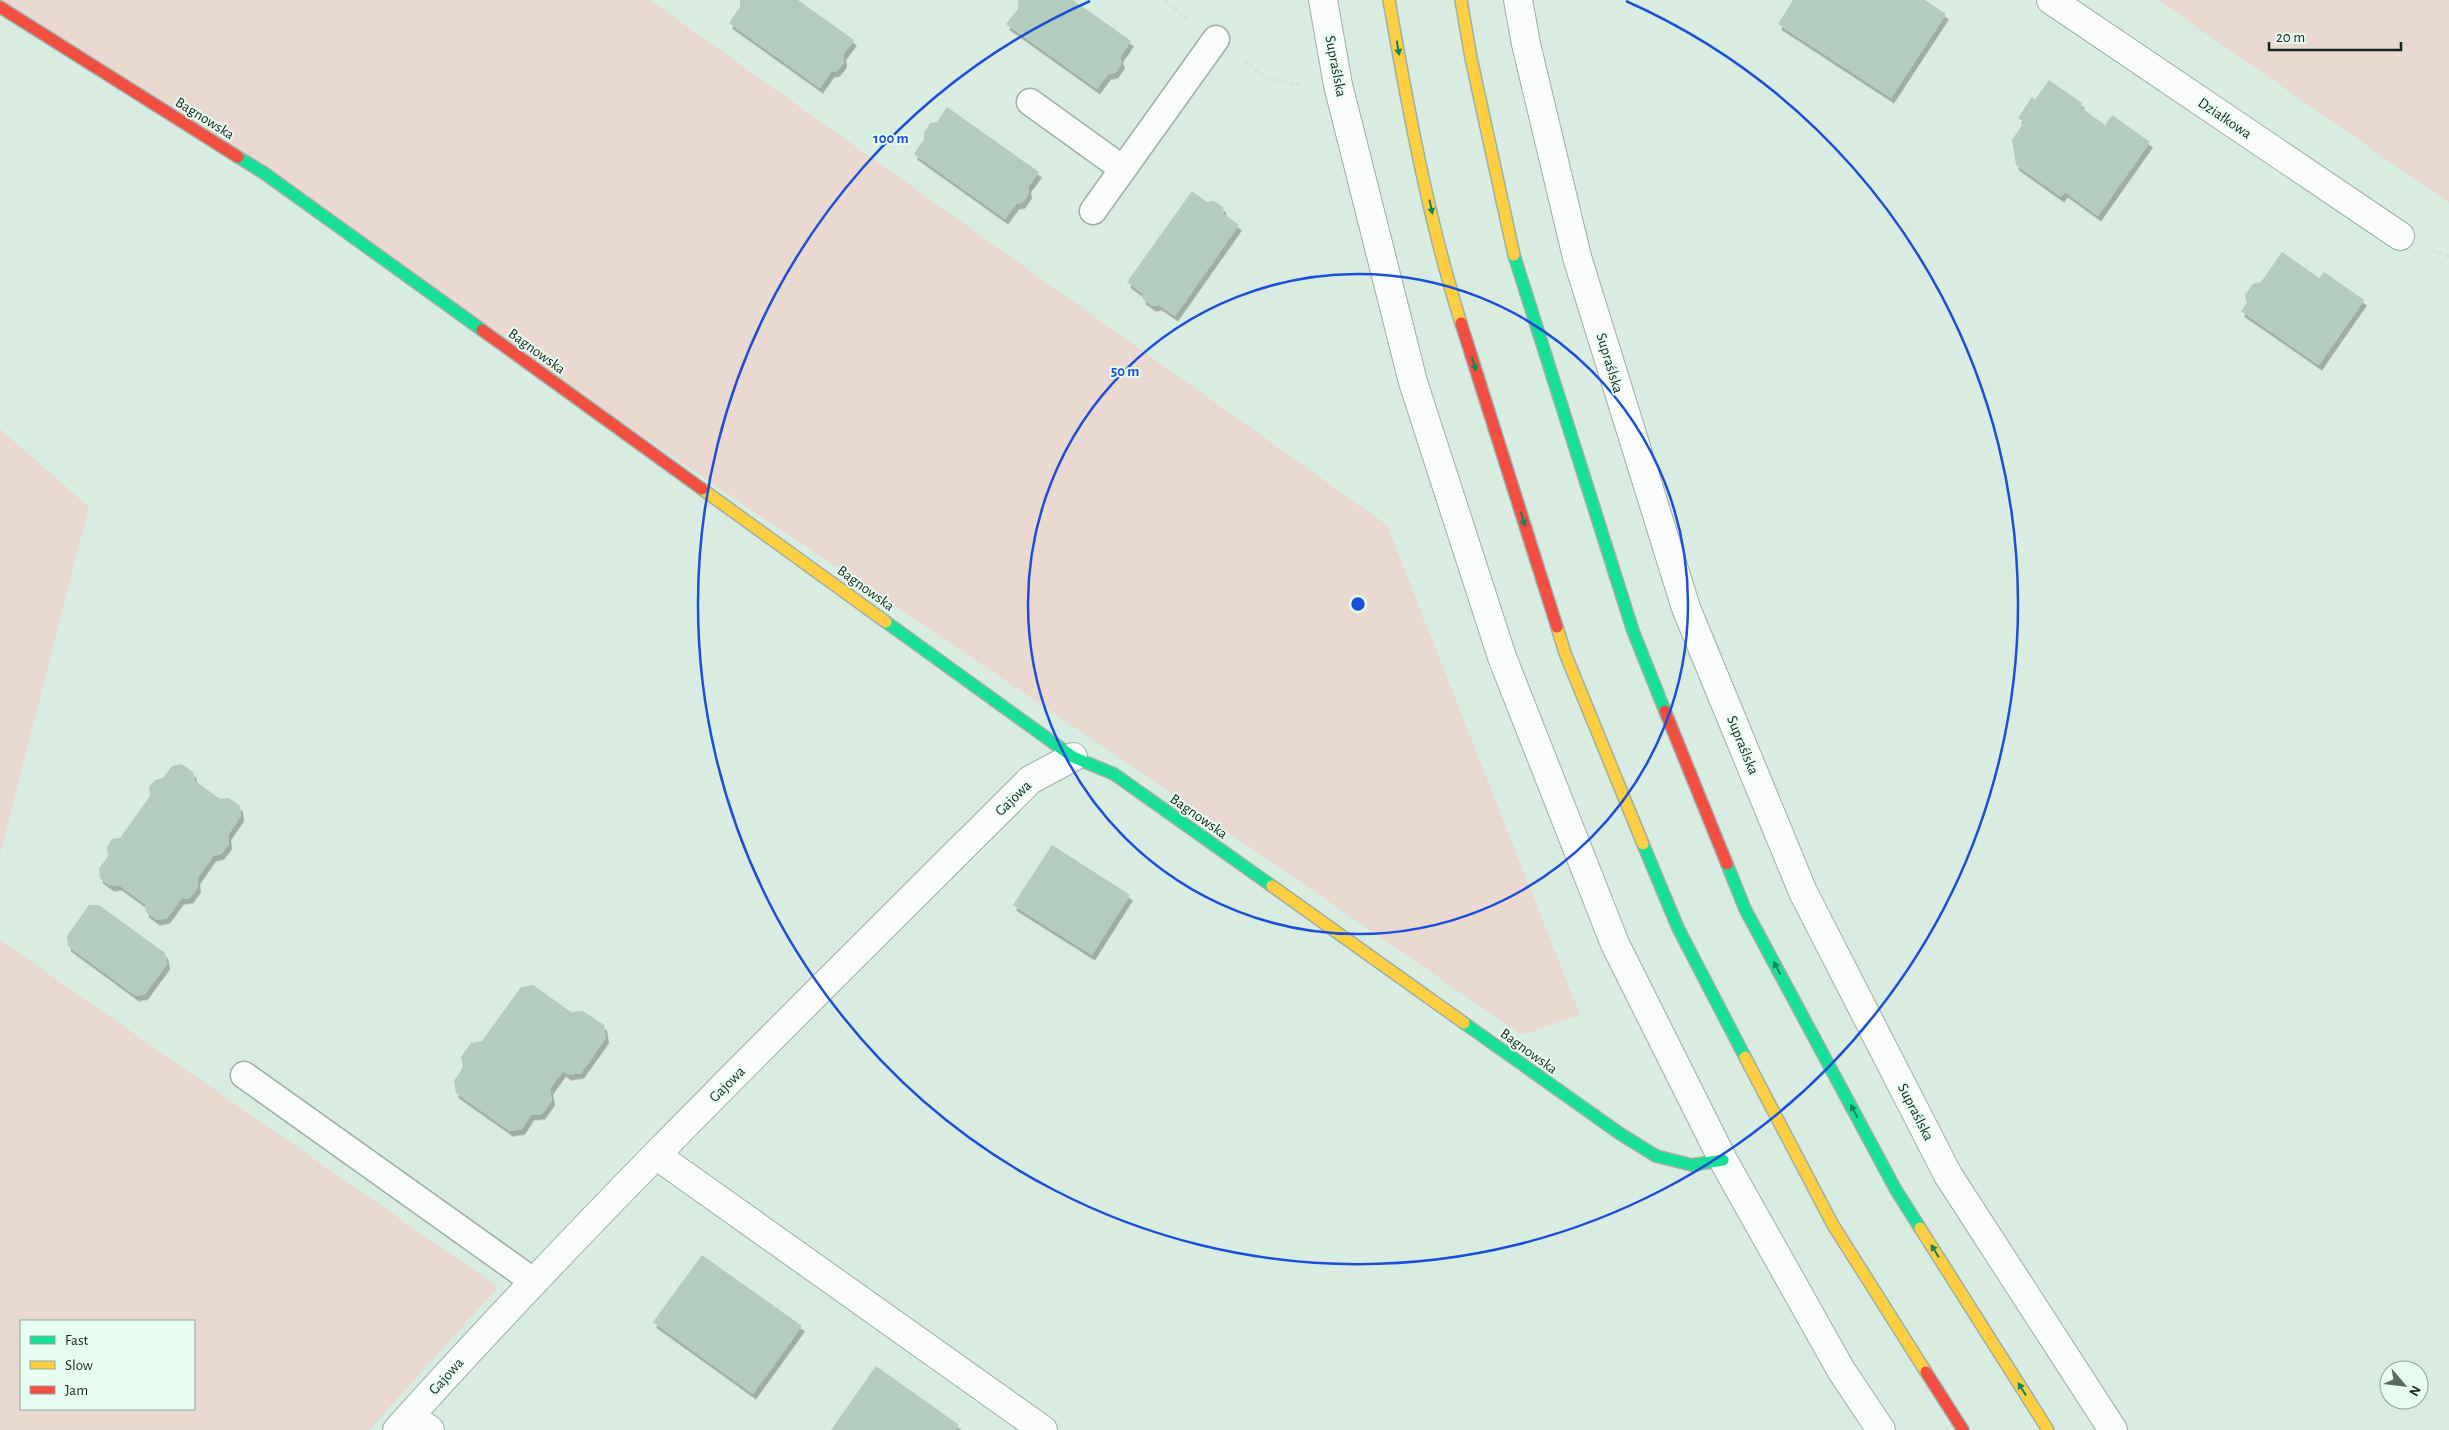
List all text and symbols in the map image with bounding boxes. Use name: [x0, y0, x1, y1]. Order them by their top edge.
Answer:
scale bar: [2269, 20, 2402, 52]
text: 20 m: [2276, 30, 2305, 45]
street label: Supraślska: [1322, 34, 1349, 98]
one-way arrow: [1394, 40, 1402, 56]
street label: Bagnowska: [173, 94, 237, 142]
street label: Działkowa: [2195, 95, 2254, 142]
text: 100 m: [873, 131, 909, 146]
one-way arrow: [1427, 199, 1435, 215]
street label: Bagnowska: [505, 326, 568, 377]
street label: Supraślska: [1593, 331, 1626, 395]
one-way arrow: [1471, 356, 1478, 371]
text: 50 m: [1111, 364, 1139, 379]
one-way arrow: [1519, 511, 1527, 526]
street label: Bagnowska: [834, 563, 897, 614]
centre of rings: [1349, 595, 1367, 613]
street label: Supraślska: [1724, 714, 1761, 777]
street label: Gajowa: [992, 778, 1034, 819]
street label: Bagnowska: [1167, 791, 1230, 842]
one-way arrow: [1772, 961, 1781, 975]
street label: Bagnowska: [1497, 1026, 1560, 1077]
street label: Gajowa: [707, 1064, 748, 1105]
street label: Supraślska: [1895, 1081, 1936, 1143]
one-way arrow: [1850, 1104, 1858, 1118]
one-way arrow: [1931, 1245, 1940, 1258]
legend: [20, 1320, 195, 1410]
text: Fast: [65, 1333, 89, 1348]
street label: Gajowa: [426, 1355, 467, 1398]
text: Slow: [65, 1358, 93, 1373]
north arrow: [2379, 1360, 2429, 1410]
one-way arrow: [2017, 1382, 2027, 1395]
text: Jam: [65, 1383, 88, 1398]
text: N: [2406, 1383, 2423, 1398]

